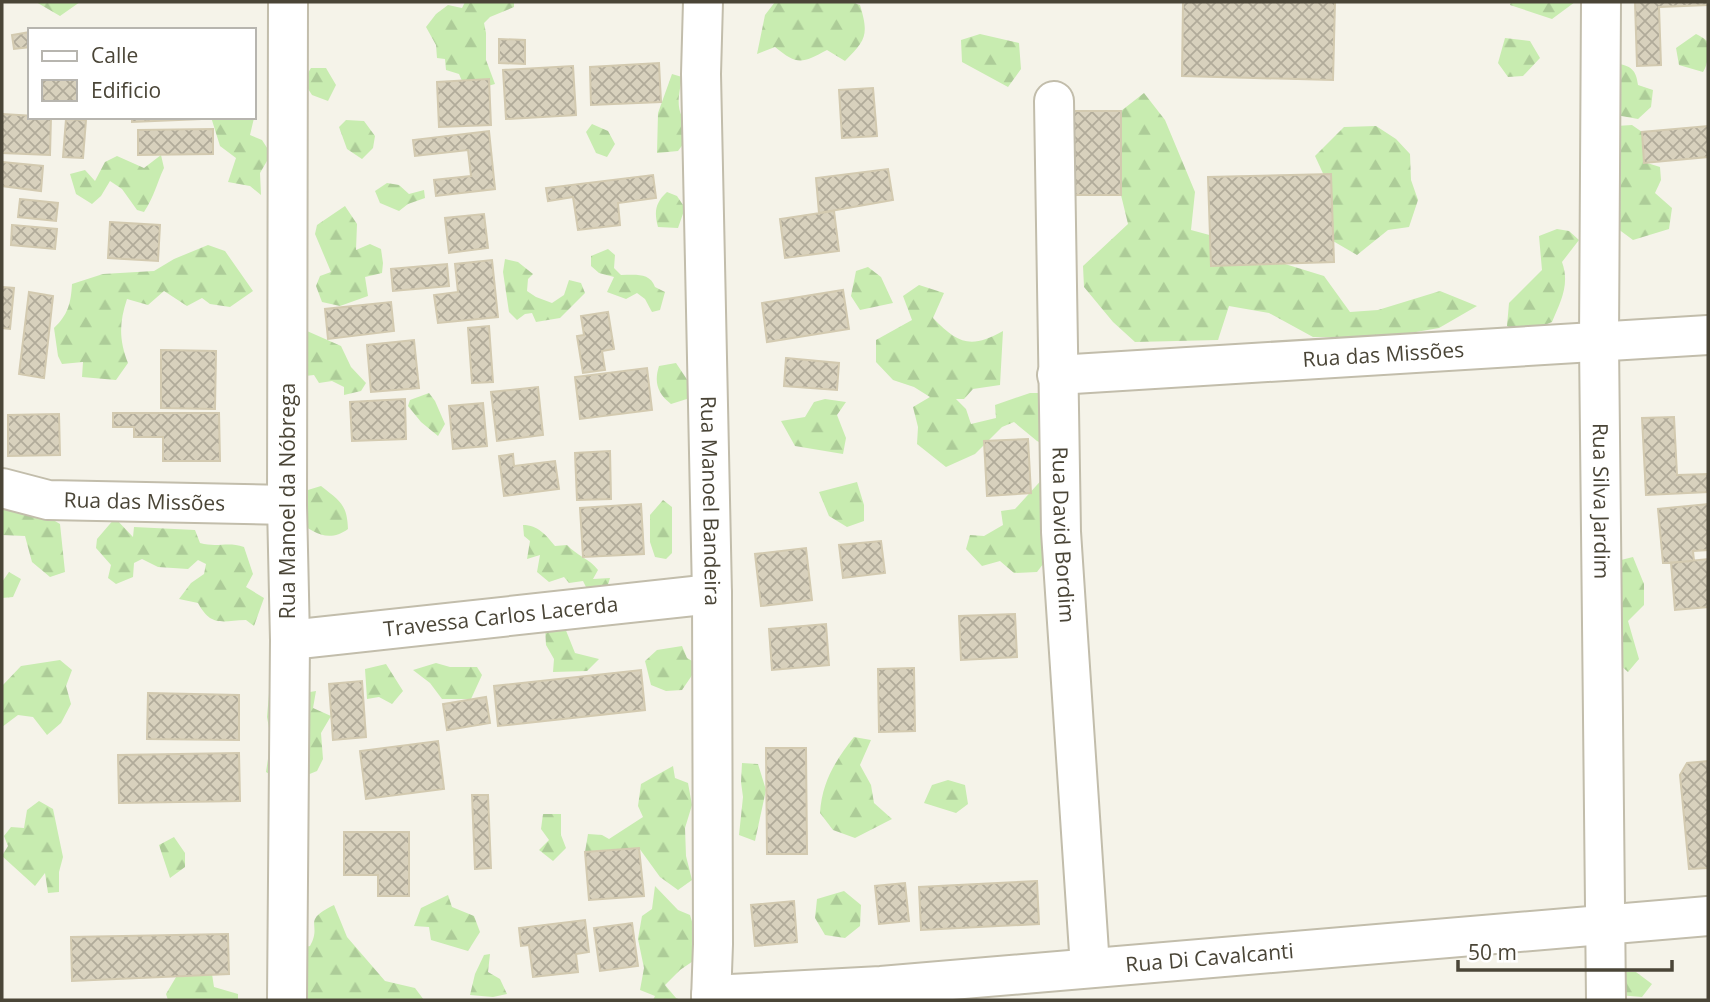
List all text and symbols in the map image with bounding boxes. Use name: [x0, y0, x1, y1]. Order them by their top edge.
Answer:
legend: [28, 28, 256, 119]
text: Calle: [91, 41, 138, 69]
text: Edificio: [91, 76, 161, 104]
street label: Rua das Missões: [1302, 335, 1465, 373]
street label: Rua Manoel da Nóbrega: [273, 383, 301, 619]
street label: Rua Manoel Bandeira: [695, 396, 727, 606]
street label: Rua Silva Jardim: [1587, 423, 1617, 579]
street label: Rua David Bordim: [1047, 446, 1082, 624]
street label: Rua das Missões: [63, 485, 226, 517]
street label: Travessa Carlos Lacerda: [382, 589, 619, 643]
scale bar: [1458, 928, 1672, 972]
street label: Rua Di Cavalcanti: [1124, 936, 1295, 978]
text: 50 m: [1468, 938, 1517, 966]

